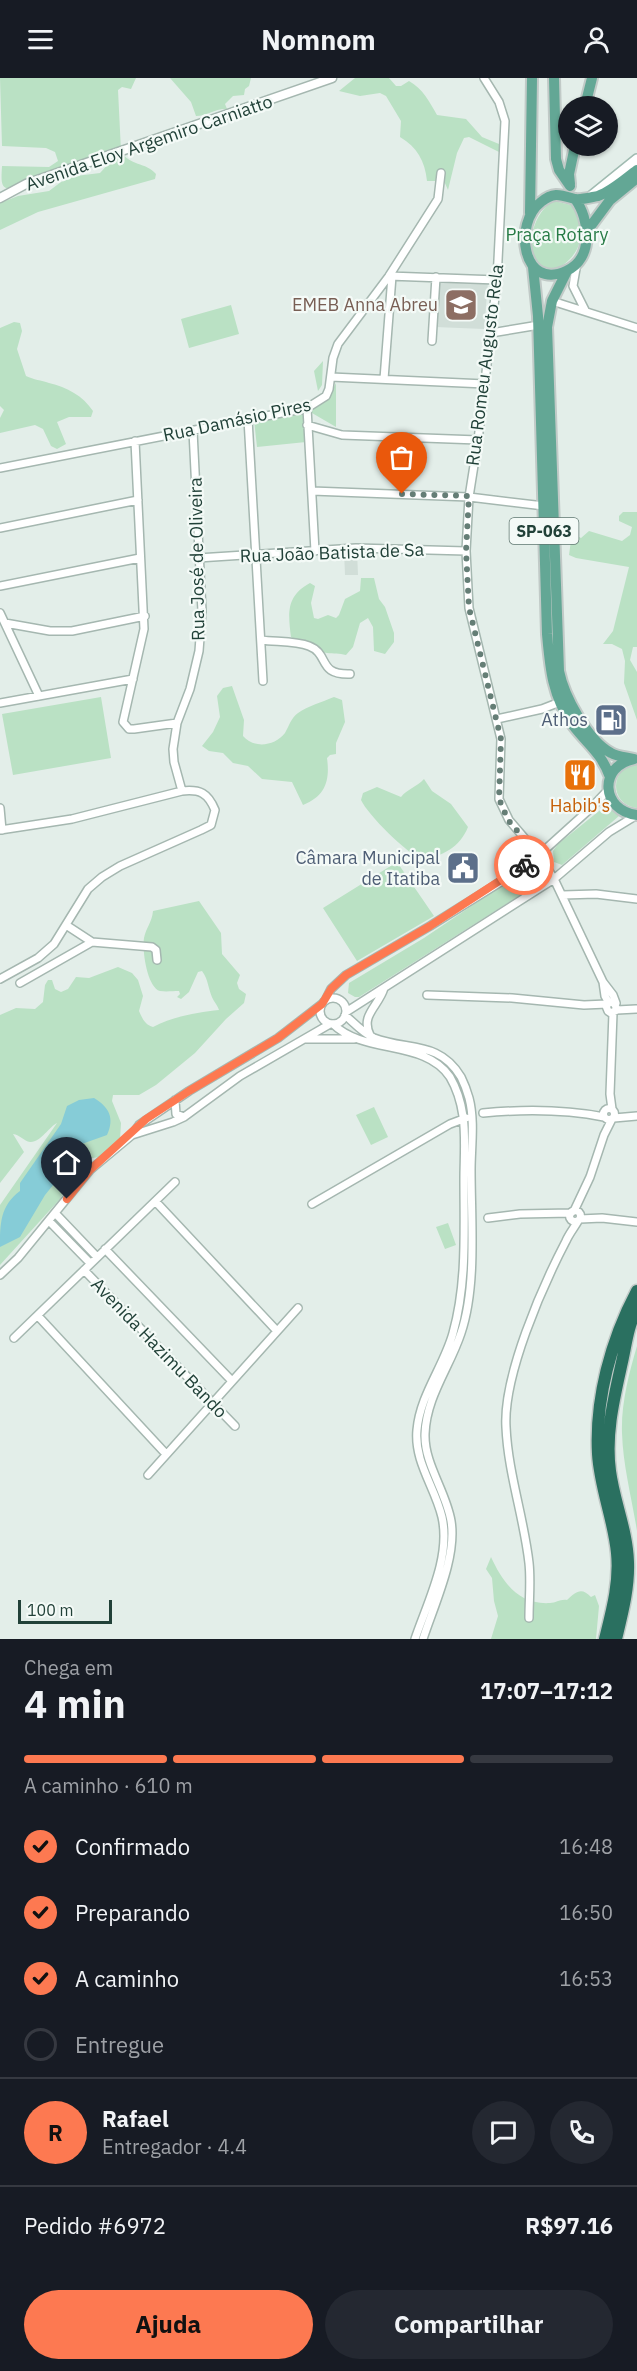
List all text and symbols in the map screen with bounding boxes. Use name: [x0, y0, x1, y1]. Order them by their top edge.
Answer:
text: Nomnom: [261, 22, 376, 57]
icon: menu: [24, 23, 57, 56]
icon: person: [580, 23, 613, 56]
street label: Avenida Eloy Argemiro Carniatto: [22, 89, 275, 196]
map controls: [558, 96, 618, 156]
button: layers: [558, 96, 618, 156]
park label: Praça Rotary: [506, 223, 608, 246]
street label: Rua Romeu Augusto Rela: [461, 262, 508, 467]
school or university icon: EMEB Anna Abreu: [443, 287, 479, 323]
place label: EMEB Anna Abreu: [292, 293, 438, 316]
street label: Rua Damásio Pires: [161, 393, 313, 446]
pin: [376, 432, 427, 494]
icon: bag: [385, 441, 418, 474]
street label: Rua José de Oliveira: [184, 477, 209, 641]
road number: SP-063: [510, 518, 578, 544]
street label: Rua João Batista de Sa: [239, 538, 425, 567]
fuel station icon: Athos: [593, 702, 629, 738]
place label: Athos: [541, 708, 588, 731]
restaurant icon: Habib's: [562, 757, 598, 793]
place label: Habib's: [550, 794, 610, 817]
courier: [494, 835, 554, 895]
place label: Câmara Municipal de Itatiba: [295, 846, 440, 890]
icon: bike: [508, 849, 541, 882]
public building icon: Câmara Municipal de Itatiba: [445, 850, 481, 886]
pin: [41, 1137, 92, 1199]
icon: home: [50, 1146, 83, 1179]
street label: Avenida Hazimu Bando: [86, 1273, 232, 1423]
scale bar: [18, 1597, 112, 1624]
text: 100 m: [27, 1600, 74, 1620]
text: Chega em: [24, 1654, 113, 1681]
text: 17:07–17:12: [480, 1676, 613, 1705]
text: 4 min: [24, 1678, 126, 1729]
text: A caminho · 610 m: [24, 1772, 193, 1799]
icon: check: [24, 1830, 57, 1863]
text: Confirmado: [75, 1832, 190, 1861]
text: 16:48: [559, 1833, 613, 1860]
icon: check: [24, 1896, 57, 1929]
text: Preparando: [75, 1898, 190, 1927]
text: 16:50: [559, 1899, 613, 1926]
icon: check: [24, 1962, 57, 1995]
text: A caminho: [75, 1964, 179, 1993]
text: 16:53: [559, 1965, 613, 1992]
text: Entregue: [75, 2030, 164, 2059]
button: chat: [472, 2101, 535, 2164]
button: phone: [550, 2101, 613, 2164]
text: Rafael: [102, 2104, 169, 2133]
text: R: [48, 2118, 63, 2147]
text: Entregador · 4.4: [102, 2133, 247, 2160]
text: Pedido #6972: [24, 2211, 166, 2240]
text: R$97.16: [525, 2211, 613, 2240]
button: Ajuda: [24, 2290, 313, 2359]
button: Compartilhar: [325, 2290, 613, 2359]

